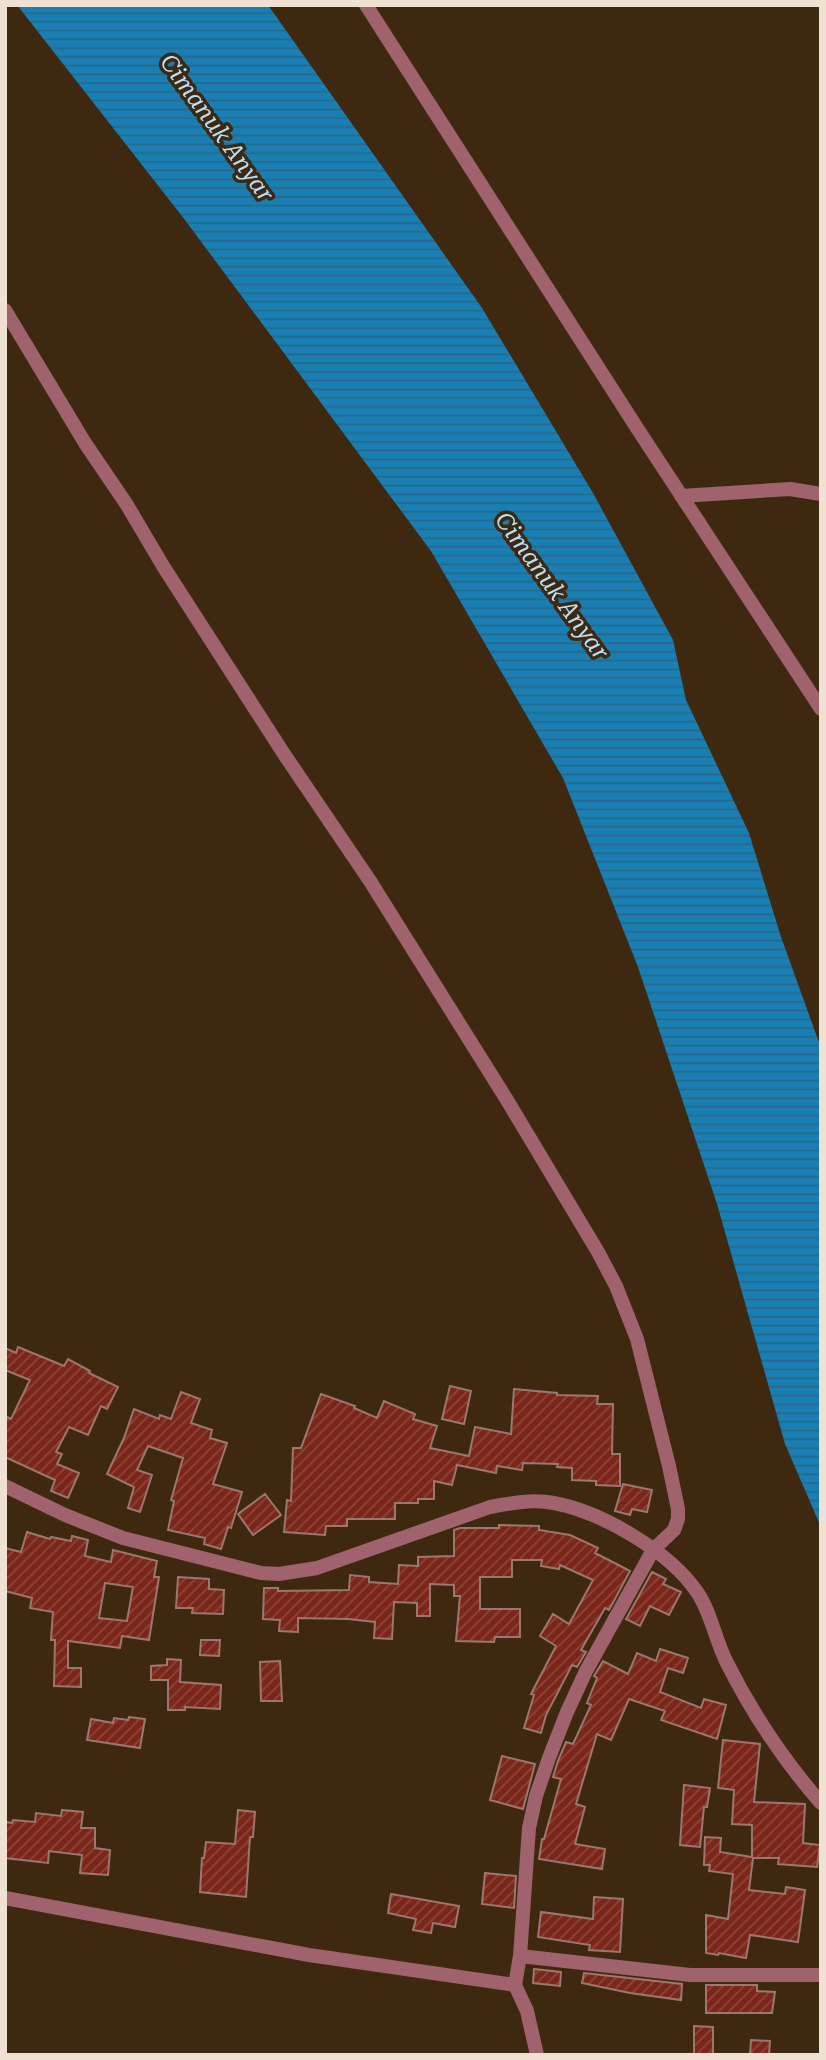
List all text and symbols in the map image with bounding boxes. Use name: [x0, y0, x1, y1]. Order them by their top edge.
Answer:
water label: Cimanuk Anyar: [154, 49, 280, 207]
water label: Cimanuk Anyar: [489, 507, 615, 665]

